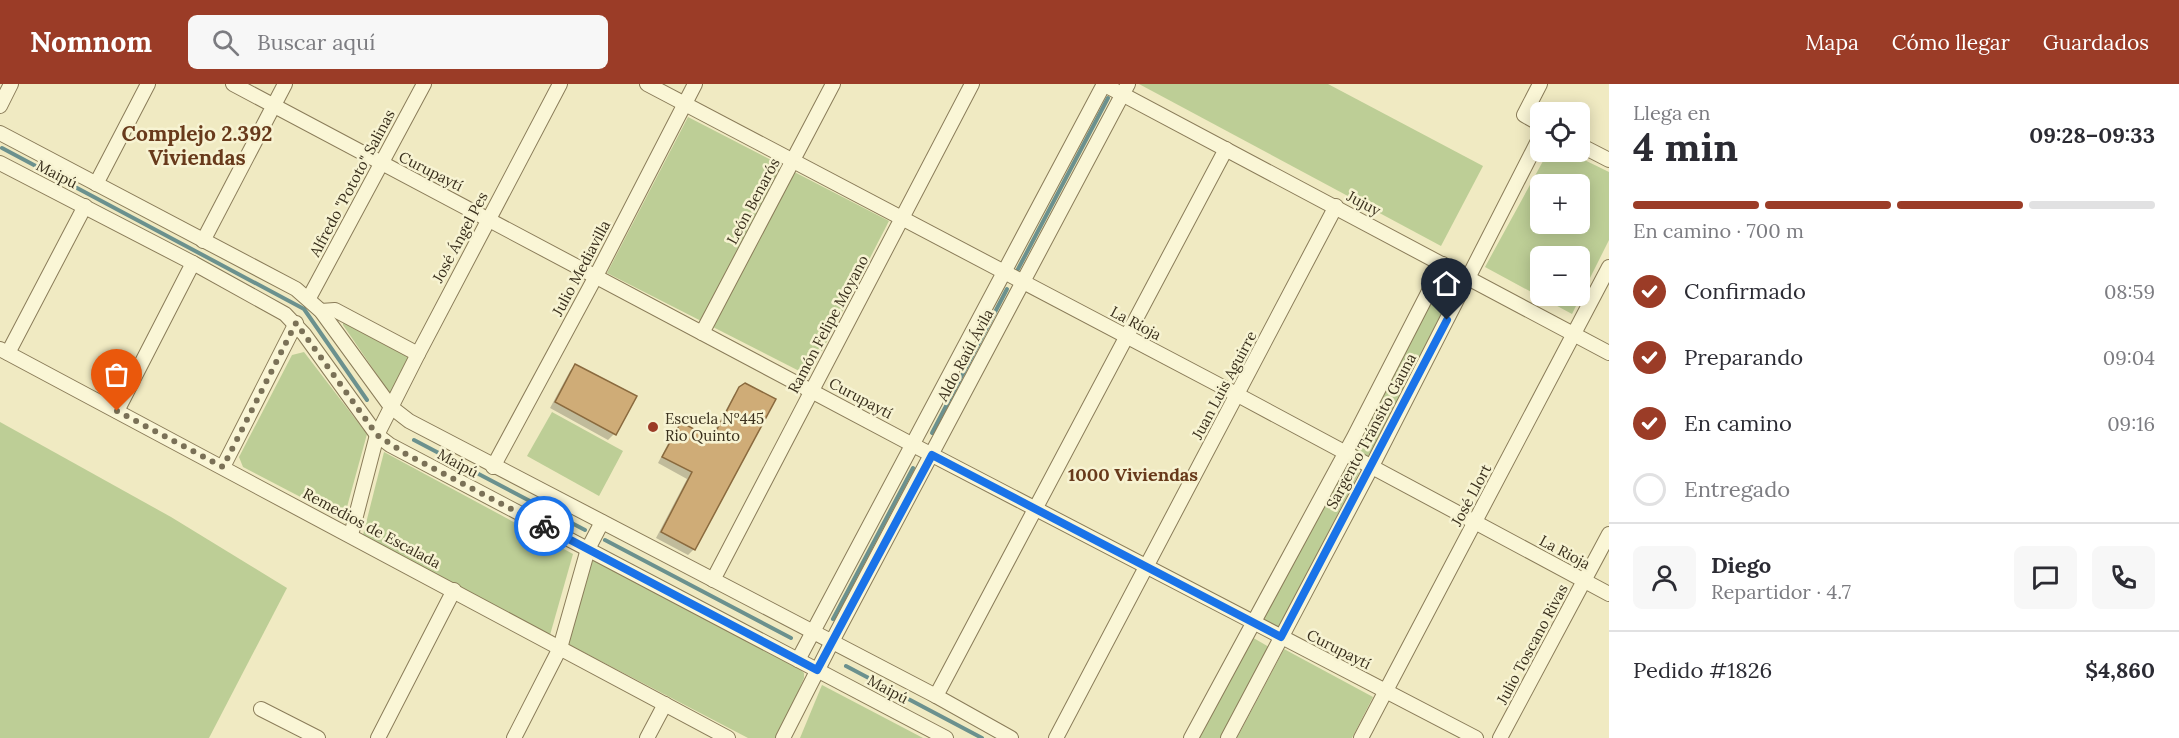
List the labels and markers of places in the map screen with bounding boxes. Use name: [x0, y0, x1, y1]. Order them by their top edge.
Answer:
pin: [1421, 258, 1472, 320]
pin: [91, 349, 142, 411]
place label: Escuela Nº445 Rio Quinto: [665, 409, 764, 445]
marker: Escuela Nº445 Rio Quinto: [646, 420, 660, 434]

